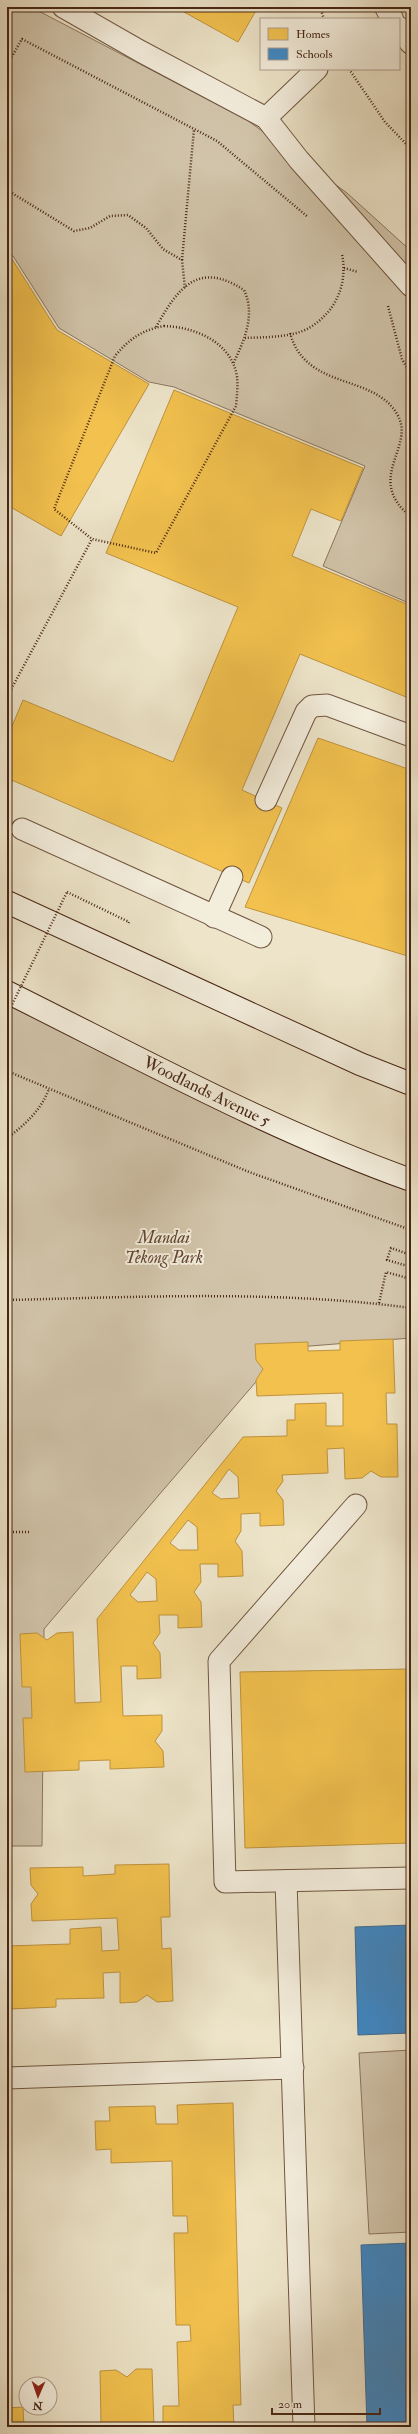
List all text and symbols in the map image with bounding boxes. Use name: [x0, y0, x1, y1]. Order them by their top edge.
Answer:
legend: [260, 18, 400, 70]
text: Homes: [296, 27, 330, 42]
text: Schools: [296, 47, 333, 62]
street label: Woodlands Avenue 5: [139, 1051, 274, 1131]
park label: Mandai Tekong Park: [125, 1227, 203, 1268]
north arrow: [18, 2376, 58, 2416]
scale bar: [272, 2390, 380, 2416]
text: 20 m: [278, 2397, 303, 2412]
text: N: [31, 2399, 44, 2412]

